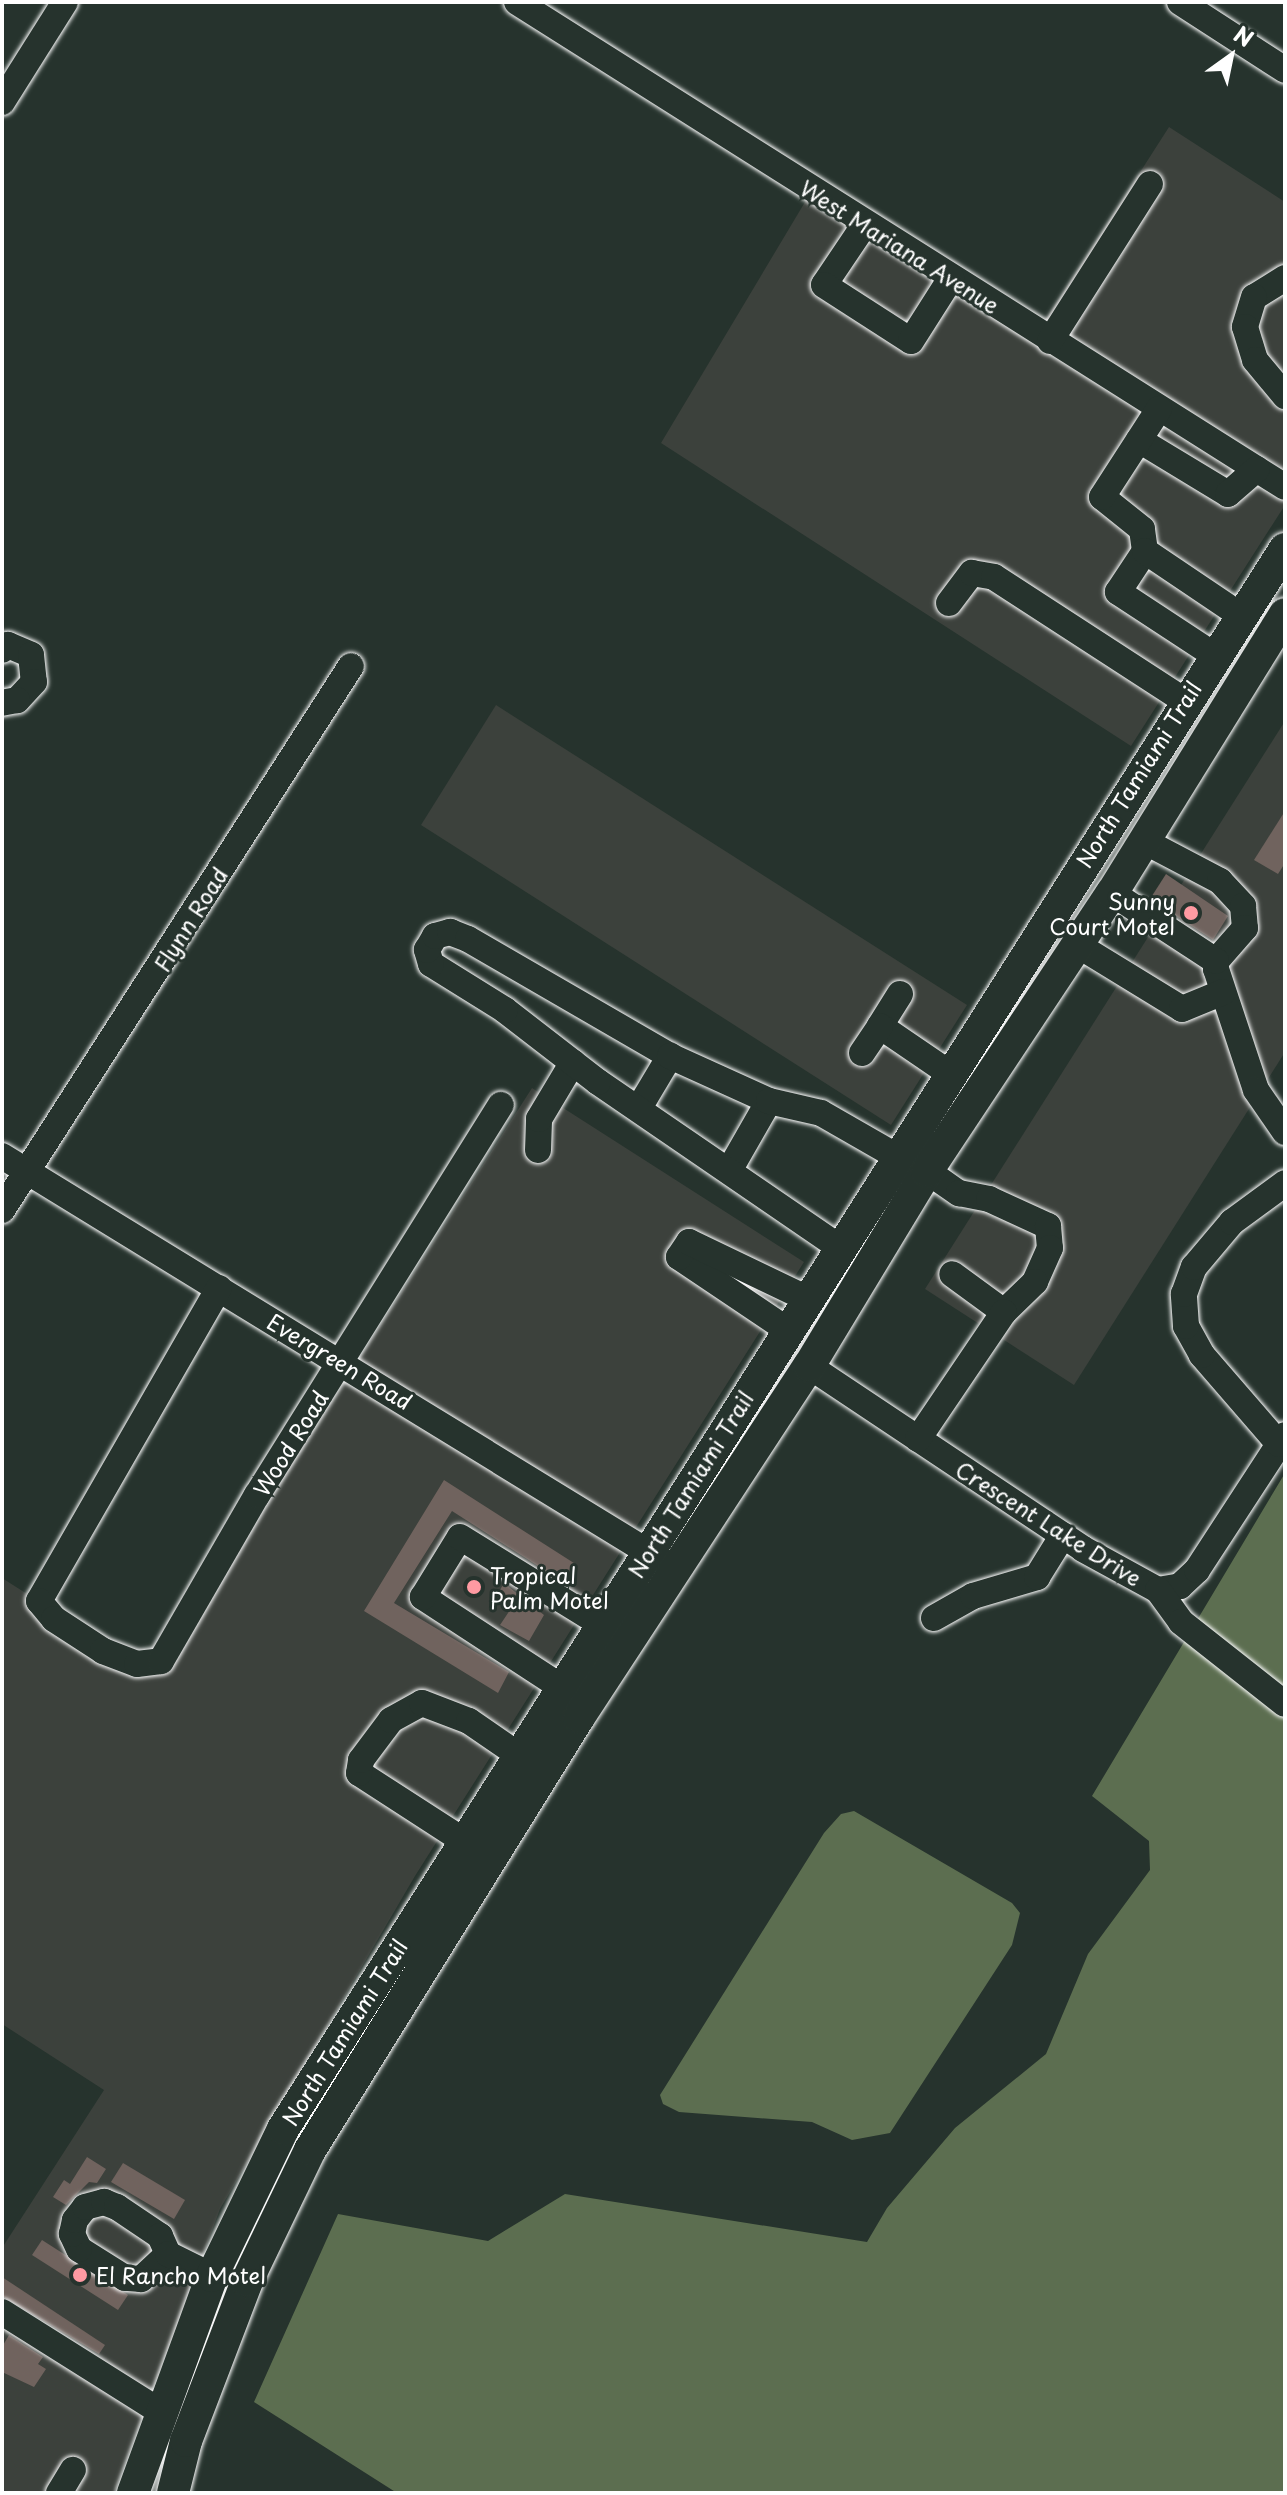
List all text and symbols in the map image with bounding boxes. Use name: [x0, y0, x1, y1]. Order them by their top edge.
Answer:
north arrow: [1191, 16, 1271, 96]
text: N: [1228, 17, 1261, 54]
street label: West Mariana Avenue: [795, 174, 1005, 318]
street label: North Tamiami Trail: [1069, 675, 1207, 873]
street label: Flynn Road: [148, 862, 232, 976]
place label: Sunny Court Motel: [1048, 887, 1175, 938]
marker: Sunny Court Motel: [1182, 904, 1200, 922]
street label: Evergreen Road: [262, 1307, 418, 1415]
street label: North Tamiami Trail: [621, 1385, 759, 1583]
street label: Wood Road: [247, 1386, 333, 1500]
street label: Crescent Lake Drive: [951, 1455, 1147, 1591]
place label: Tropical Palm Motel: [490, 1561, 609, 1612]
marker: Tropical Palm Motel: [465, 1578, 483, 1596]
street label: North Tamiami Trail: [275, 1933, 413, 2131]
place label: El Rancho Motel: [96, 2262, 268, 2288]
marker: El Rancho Motel: [71, 2266, 89, 2284]

